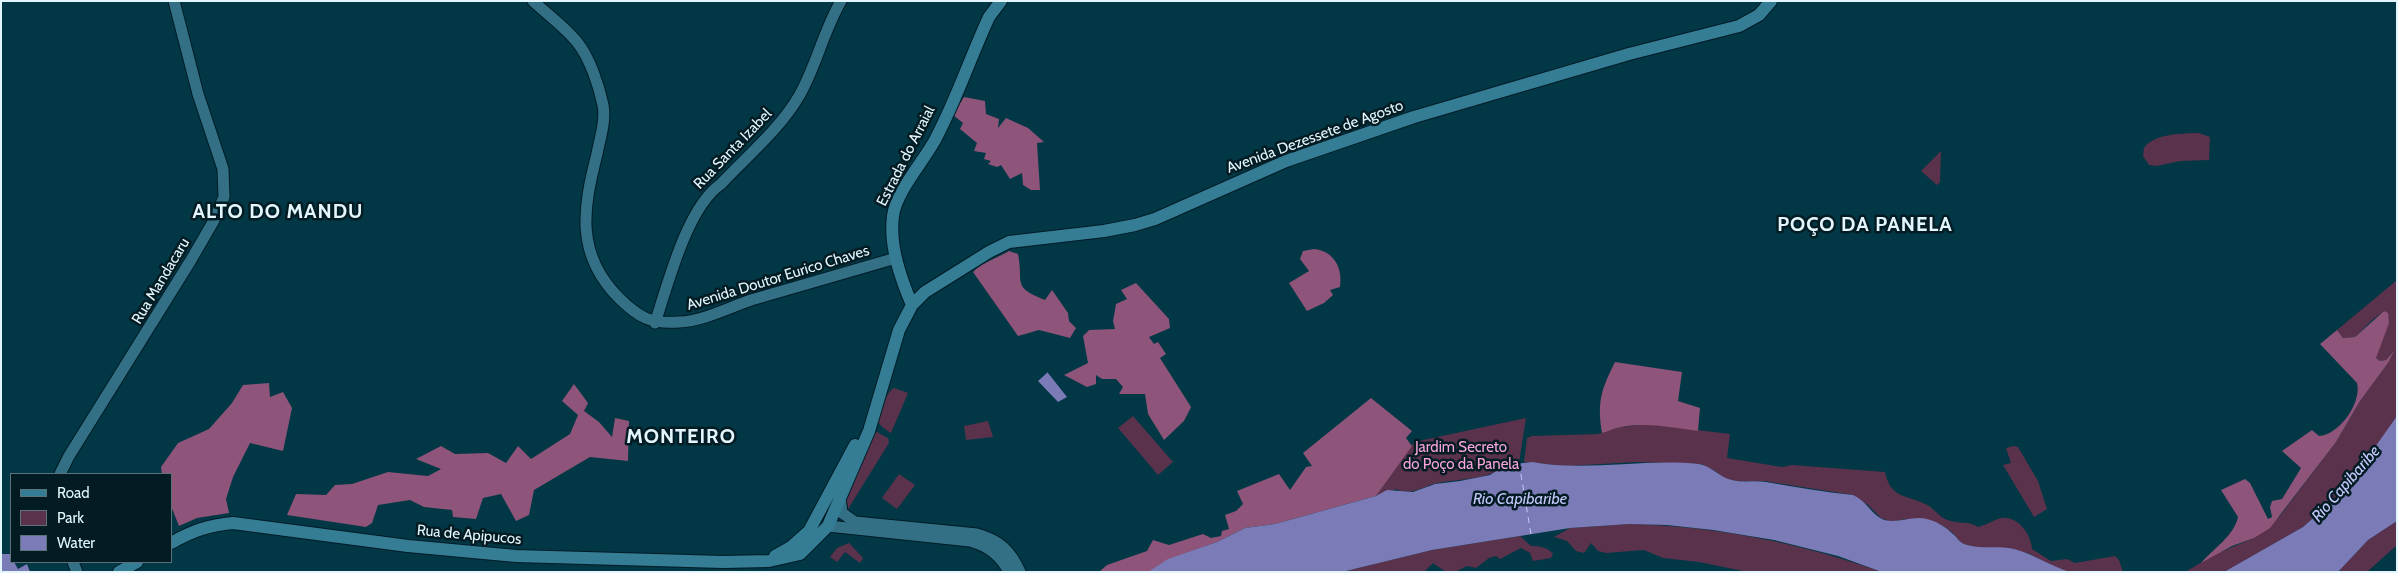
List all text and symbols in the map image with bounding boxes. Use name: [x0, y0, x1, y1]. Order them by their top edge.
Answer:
street label: Avenida Dezessete de Agosto: [1224, 97, 1406, 177]
street label: Estrada do Arraial: [873, 103, 939, 209]
street label: Rua Santa Izabel: [690, 105, 776, 193]
district label: ALTO DO MANDU: [191, 200, 365, 224]
district label: POÇO DA PANELA: [1775, 213, 1955, 237]
street label: Rua Mandacaru: [128, 235, 194, 327]
street label: Avenida Doutor Eurico Chaves: [685, 242, 871, 314]
district label: MONTEIRO: [625, 425, 737, 449]
park label: Jardim Secreto do Poço da Panela: [1403, 439, 1519, 474]
water label: Rio Capibaribe: [2308, 442, 2384, 526]
legend: [10, 473, 172, 563]
text: Road: [57, 484, 90, 502]
water label: Rio Capibaribe: [1473, 489, 1567, 509]
text: Park: [57, 509, 84, 527]
street label: Rua de Apipucos: [416, 521, 522, 549]
text: Water: [57, 534, 95, 552]

